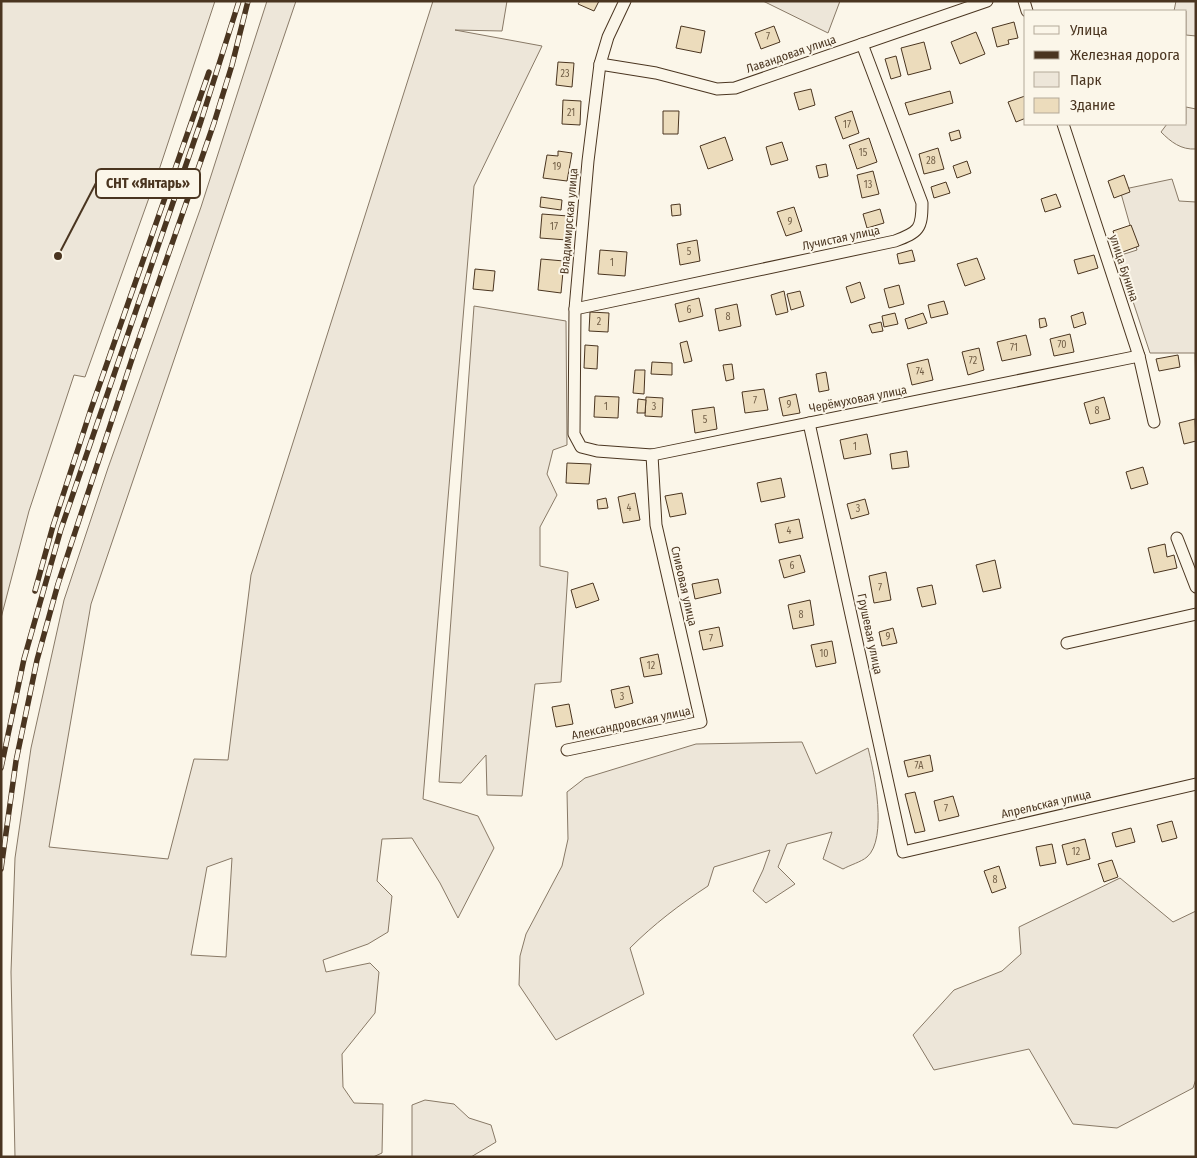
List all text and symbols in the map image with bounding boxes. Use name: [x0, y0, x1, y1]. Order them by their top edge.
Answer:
legend: [1024, 10, 1187, 125]
text: Улица: [1069, 21, 1108, 39]
house number: 7: [766, 31, 770, 43]
street label: Лавандовая улица: [744, 32, 838, 76]
text: Железная дорога: [1070, 46, 1180, 64]
house number: 23: [561, 68, 570, 80]
text: Парк: [1070, 71, 1101, 89]
text: Здание: [1070, 96, 1116, 114]
house number: 21: [567, 107, 575, 119]
house number: 17: [843, 119, 851, 131]
house number: 15: [859, 147, 868, 159]
house number: 28: [926, 155, 936, 167]
house number: 19: [553, 161, 562, 173]
street label: Владимирская улица: [557, 167, 581, 275]
callout: СНТ «Янтарь»: [96, 169, 200, 198]
text: СНТ «Янтарь»: [106, 175, 190, 192]
house number: 13: [864, 179, 873, 191]
house number: 9: [788, 216, 793, 228]
house number: 17: [550, 221, 558, 233]
street label: Лучистая улица: [801, 223, 881, 253]
street label: улица Бунина: [1107, 233, 1141, 303]
house number: 5: [687, 246, 692, 258]
house number: 1: [610, 257, 614, 269]
house number: 6: [687, 304, 692, 316]
house number: 8: [726, 311, 731, 323]
house number: 2: [597, 316, 602, 328]
house number: 70: [1057, 339, 1067, 351]
house number: 71: [1010, 342, 1018, 354]
house number: 72: [969, 355, 978, 367]
house number: 74: [916, 366, 924, 378]
street label: Черёмуховая улица: [808, 383, 908, 415]
house number: 7: [753, 395, 757, 407]
house number: 9: [787, 399, 792, 411]
house number: 1: [604, 401, 608, 413]
house number: 3: [652, 401, 657, 413]
house number: 8: [1095, 405, 1100, 417]
house number: 5: [703, 414, 708, 426]
house number: 1: [853, 441, 857, 453]
house number: 4: [627, 502, 632, 514]
house number: 3: [856, 503, 861, 515]
house number: 4: [787, 525, 792, 537]
street label: Сливовая улица: [668, 545, 700, 627]
house number: 6: [790, 560, 795, 572]
house number: 7: [878, 582, 882, 594]
street label: Грушевая улица: [855, 592, 885, 676]
house number: 8: [799, 609, 804, 621]
house number: 9: [886, 631, 891, 643]
house number: 7: [709, 633, 713, 645]
house number: 10: [819, 648, 829, 660]
house number: 12: [647, 660, 656, 672]
house number: 3: [620, 691, 625, 703]
street label: Александровская улица: [570, 704, 692, 742]
house number: 7А: [914, 760, 924, 772]
street label: Апрельская улица: [1000, 787, 1092, 821]
house number: 7: [944, 803, 948, 815]
house number: 12: [1072, 846, 1081, 858]
house number: 8: [993, 874, 998, 886]

